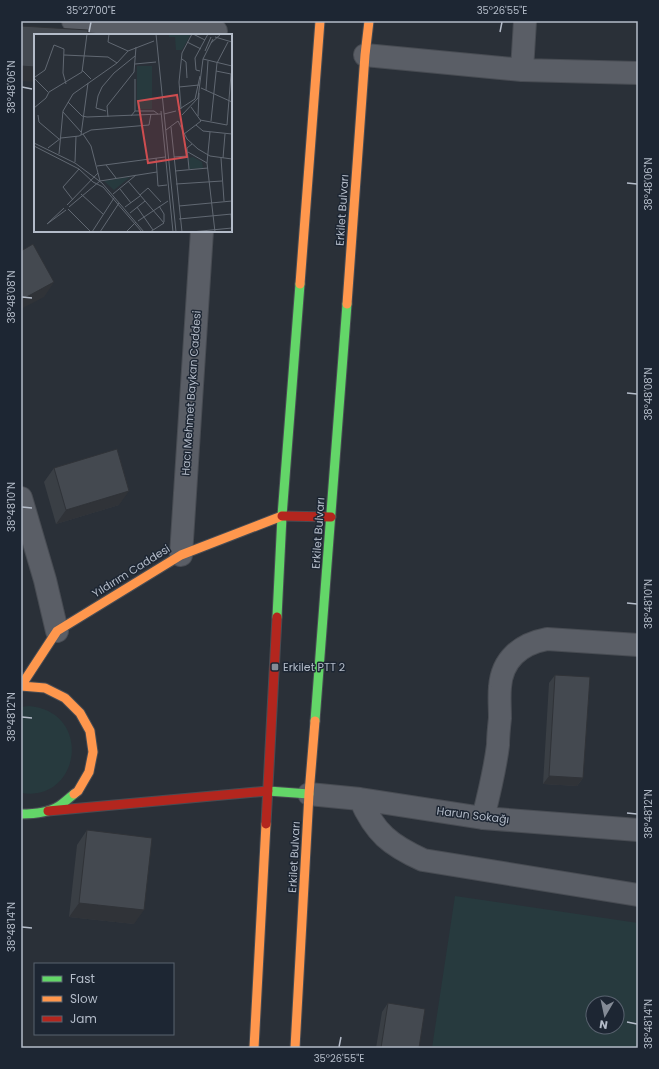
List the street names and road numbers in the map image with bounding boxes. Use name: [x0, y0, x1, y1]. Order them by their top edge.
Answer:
street label: Erkilet Bulvarı: [332, 174, 352, 246]
street label: Hacı Mehmet Baykan Caddesi: [177, 310, 205, 476]
street label: Erkilet Bulvarı: [308, 497, 328, 569]
street label: Yıldırım Caddesi: [89, 540, 173, 601]
street label: Harun Sokağı: [436, 803, 510, 827]
street label: Erkilet Bulvarı: [284, 821, 304, 893]

